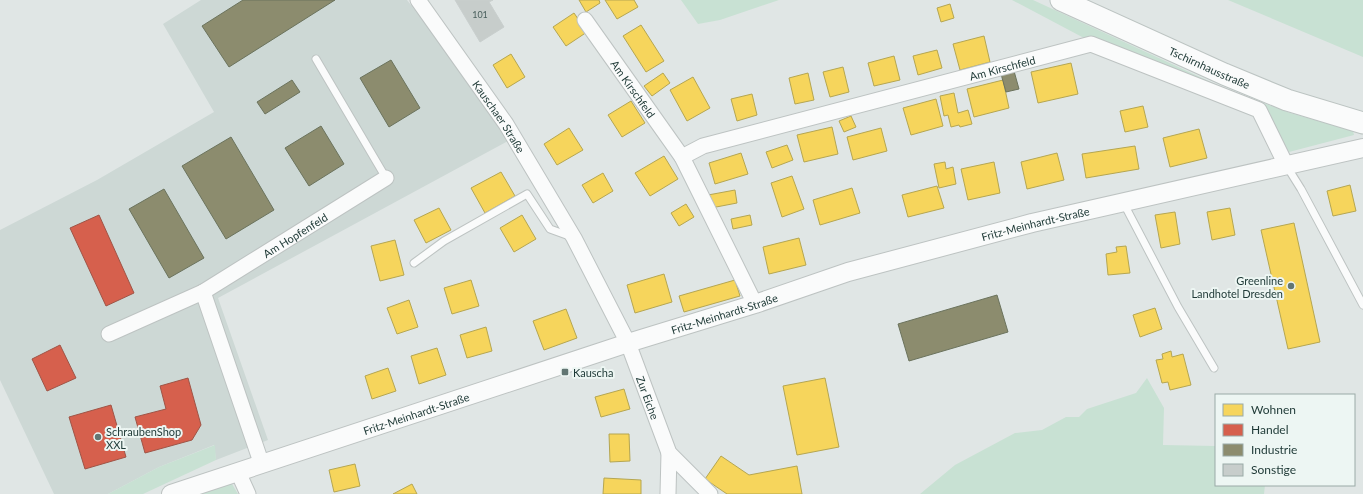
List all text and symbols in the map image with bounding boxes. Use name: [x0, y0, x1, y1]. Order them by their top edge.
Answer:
house number: 101: [472, 9, 488, 20]
street label: Tschirnhausstraße: [1167, 43, 1252, 91]
street label: Am Kirschfeld: [968, 52, 1036, 82]
street label: Am Kirschfeld: [609, 57, 658, 120]
street label: Kauschaer Straße: [471, 78, 528, 155]
street label: Fritz-Meinhardt-Straße: [980, 204, 1091, 243]
street label: Am Hopfenfeld: [260, 210, 330, 260]
place label: Greenline Landhotel Dresden: [1191, 274, 1283, 300]
marker: Greenline Landhotel Dresden: [1286, 281, 1296, 291]
street label: Fritz-Meinhardt-Straße: [669, 290, 779, 336]
place label: Kauscha: [573, 366, 613, 379]
marker: Kauscha: [560, 367, 570, 377]
street label: Zur Eiche: [634, 374, 662, 421]
street label: Fritz-Meinhardt-Straße: [361, 389, 471, 437]
legend: [1215, 394, 1355, 486]
text: Wohnen: [1251, 402, 1296, 417]
text: Handel: [1251, 422, 1289, 437]
place label: SchraubenShop XXL: [106, 425, 181, 451]
marker: SchraubenShop XXL: [93, 432, 103, 442]
text: Industrie: [1251, 442, 1297, 457]
text: Sonstige: [1251, 462, 1296, 477]

